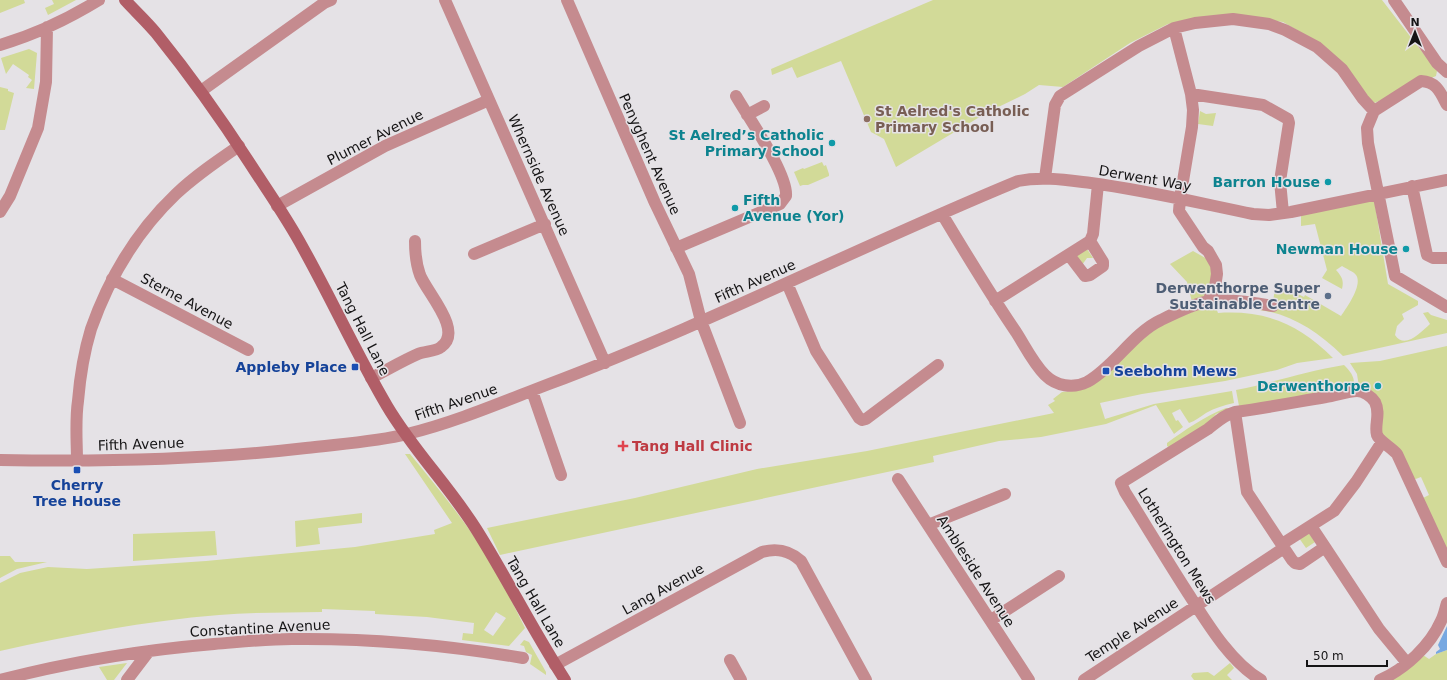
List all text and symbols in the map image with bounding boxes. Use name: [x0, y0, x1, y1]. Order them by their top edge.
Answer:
north arrow: [1395, 12, 1435, 52]
text: N: [1410, 16, 1420, 29]
street label: Penyghent Avenue: [616, 91, 684, 217]
place label: St Aelred's Catholic Primary School: [875, 103, 1030, 135]
street label: Plumer Avenue: [324, 106, 426, 168]
street label: Whernside Avenue: [505, 112, 573, 238]
marker: St Aelred's Catholic Primary School: [862, 114, 872, 124]
place label: St Aelred’s Catholic Primary School: [668, 127, 824, 159]
marker: St Aelred’s Catholic Primary School: [827, 138, 837, 148]
street label: Derwent Way: [1097, 162, 1193, 194]
place label: Barron House: [1212, 174, 1320, 190]
marker: Barron House: [1323, 177, 1333, 187]
place label: Fifth Avenue (Yor): [743, 192, 844, 224]
marker: Fifth Avenue (Yor): [730, 203, 740, 213]
place label: Newman House: [1276, 241, 1398, 257]
marker: Newman House: [1401, 244, 1411, 254]
street label: Fifth Avenue: [712, 256, 798, 306]
street label: Sterne Avenue: [138, 270, 236, 332]
street label: Tang Hall Lane: [332, 279, 393, 378]
place label: Derwenthorpe Super Sustainable Centre: [1156, 280, 1320, 312]
marker: Derwenthorpe Super Sustainable Centre: [1323, 291, 1333, 301]
place label: Appleby Place: [236, 359, 347, 375]
marker: Appleby Place: [350, 362, 360, 372]
place label: Seebohm Mews: [1114, 363, 1237, 379]
marker: Seebohm Mews: [1101, 366, 1111, 376]
place label: Derwenthorpe: [1257, 378, 1370, 394]
street label: Fifth Avenue: [413, 380, 499, 424]
marker: Derwenthorpe: [1373, 381, 1383, 391]
street label: Fifth Avenue: [98, 434, 184, 454]
place label: Tang Hall Clinic: [632, 438, 753, 454]
marker: Tang Hall Clinic: [617, 440, 629, 452]
marker: Cherry Tree House: [72, 465, 82, 475]
place label: Cherry Tree House: [33, 477, 121, 509]
street label: Lotherington Mews: [1135, 485, 1219, 607]
street label: Ambleside Avenue: [934, 512, 1018, 630]
street label: Tang Hall Lane: [503, 553, 568, 650]
street label: Lang Avenue: [619, 560, 707, 618]
street label: Temple Avenue: [1082, 594, 1181, 666]
street label: Constantine Avenue: [189, 616, 331, 640]
scale bar: [1307, 642, 1387, 668]
text: 50 m: [1313, 649, 1344, 663]

